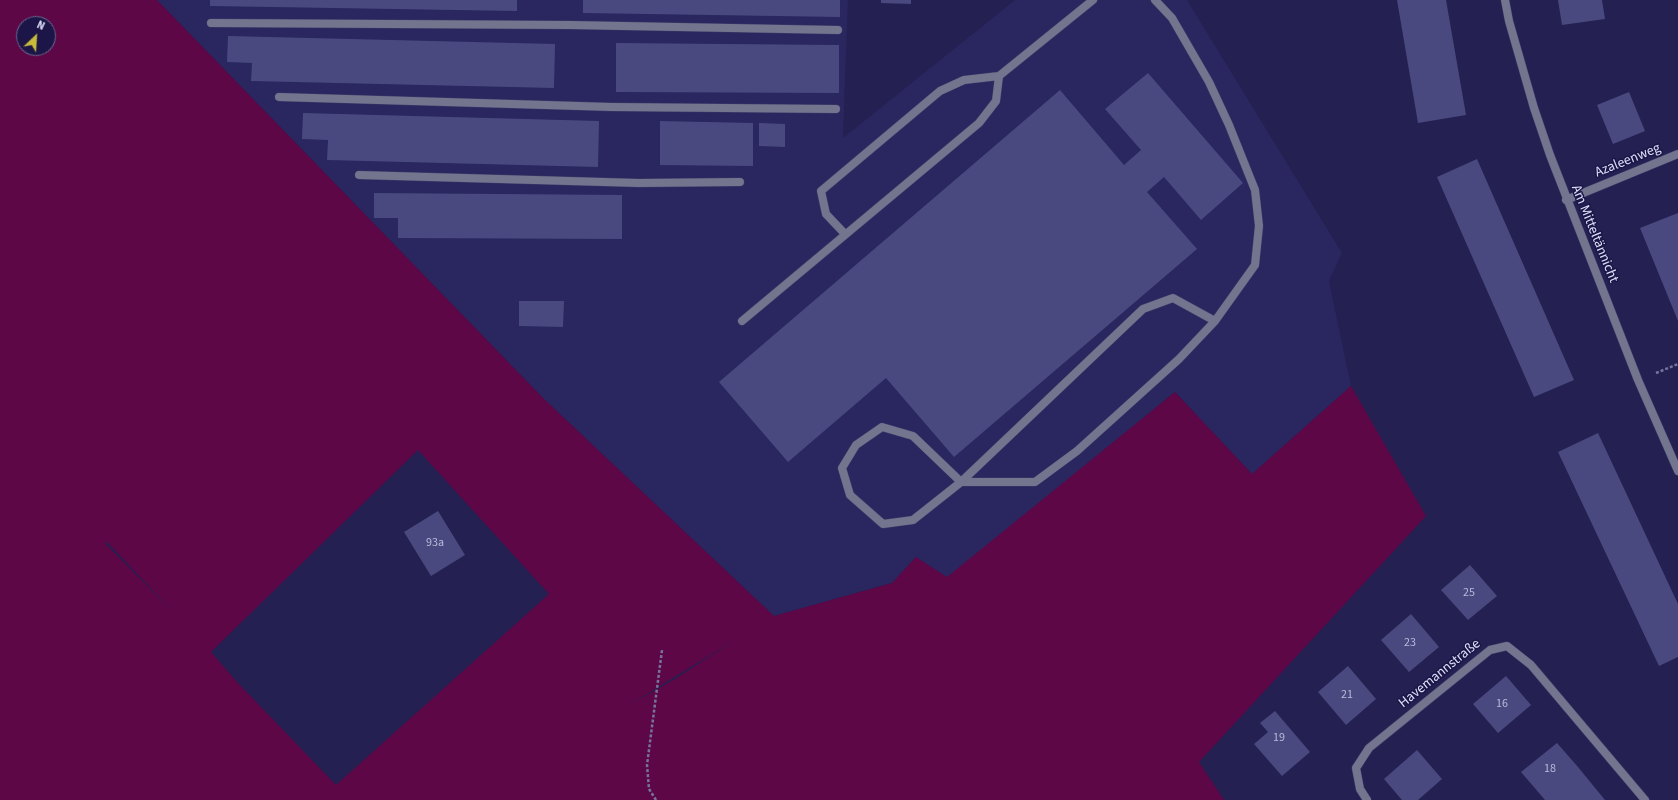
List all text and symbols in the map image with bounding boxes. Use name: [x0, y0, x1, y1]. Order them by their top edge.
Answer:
north arrow: [16, 16, 56, 56]
text: N: [34, 17, 47, 34]
street label: Azaleenweg: [1593, 140, 1663, 182]
street label: Am Mitteltännicht: [1567, 183, 1621, 285]
house number: 93a: [426, 536, 444, 550]
house number: 25: [1463, 586, 1475, 600]
street label: Havemannstraße: [1396, 636, 1484, 712]
house number: 23: [1404, 636, 1416, 650]
house number: 21: [1341, 688, 1353, 702]
house number: 16: [1496, 697, 1508, 711]
house number: 19: [1273, 731, 1285, 745]
house number: 18: [1544, 762, 1556, 776]

